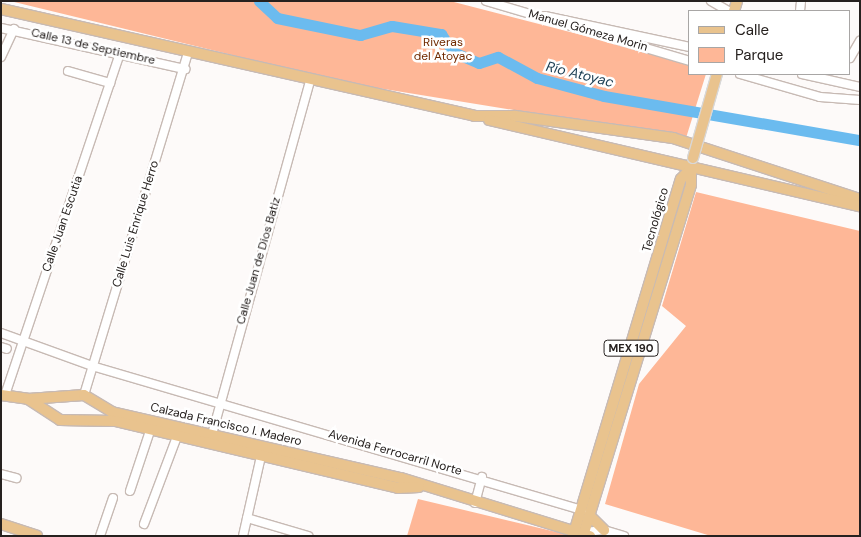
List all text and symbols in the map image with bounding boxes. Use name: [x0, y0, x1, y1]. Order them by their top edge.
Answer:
street label: Manuel Gómeza Morin: [527, 7, 649, 55]
legend: [688, 10, 851, 75]
text: Calle: [735, 20, 769, 40]
street label: Calle 13 de Septiembre: [30, 26, 156, 68]
park label: Riveras del Atoyac: [414, 36, 472, 64]
text: Parque: [735, 45, 783, 65]
water label: Río Atoyac: [544, 58, 616, 90]
street label: Calle Luis Enrique Herro: [110, 159, 162, 289]
street label: Calle Juan Escutia: [40, 174, 86, 274]
street label: Tecnológico: [640, 186, 672, 254]
street label: Calle Juan de Dios Batiz: [234, 196, 284, 326]
road number: MEX 190: [604, 339, 658, 356]
street label: Calzada Francisco I. Madero: [149, 401, 303, 449]
street label: Avenida Ferrocarril Norte: [327, 427, 463, 479]

